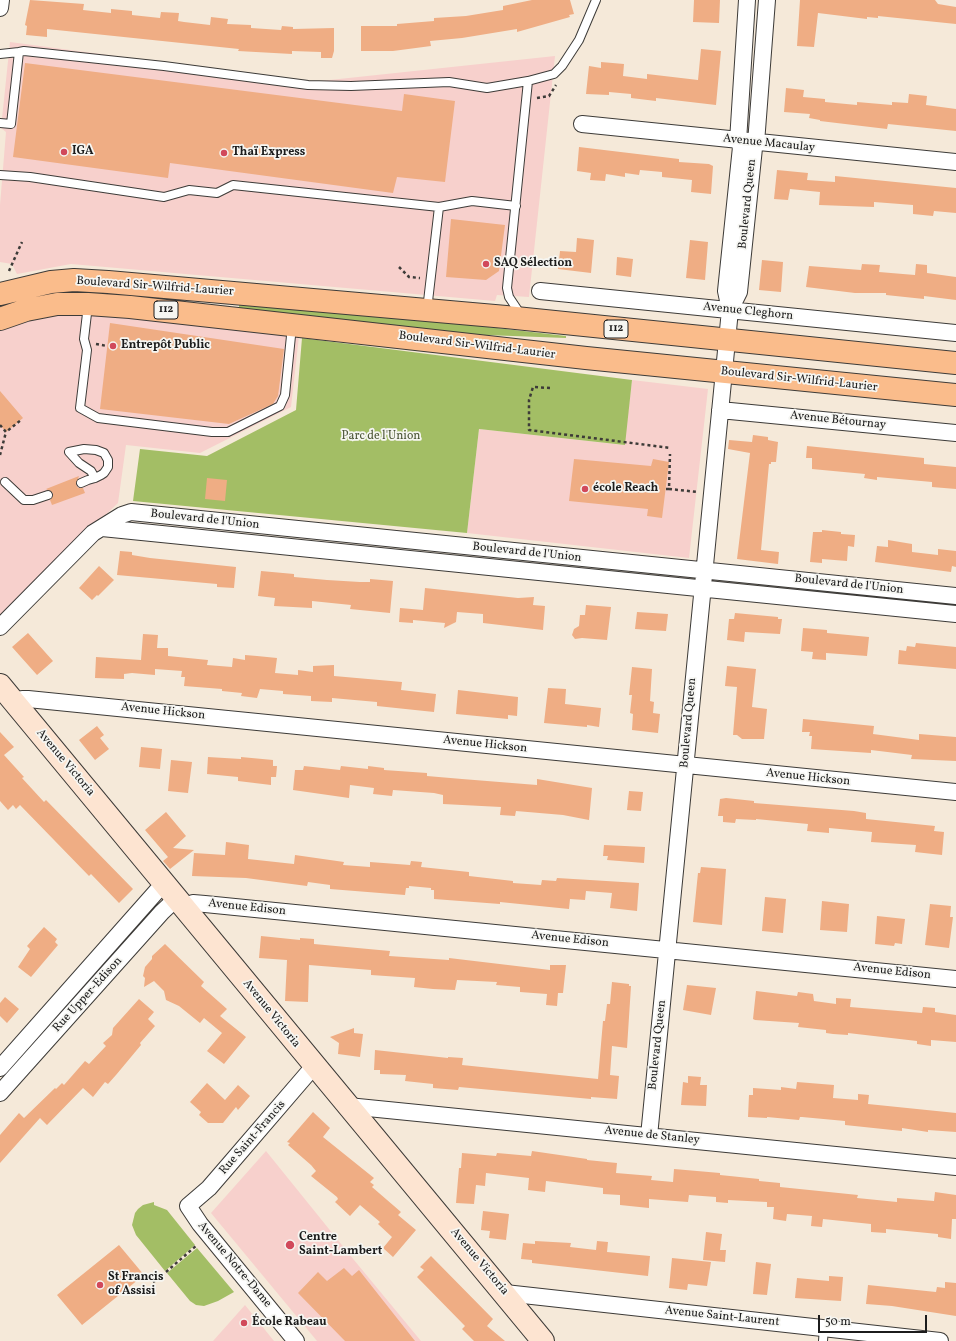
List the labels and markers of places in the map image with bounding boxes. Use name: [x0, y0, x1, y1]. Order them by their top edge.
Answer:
place label: IGA: [72, 145, 94, 159]
place label: Thaï Express: [232, 146, 305, 160]
marker: IGA: [59, 147, 69, 157]
marker: Thaï Express: [219, 148, 229, 158]
place label: SAQ Sélection: [494, 257, 572, 271]
marker: SAQ Sélection: [481, 259, 491, 269]
place label: Entrepôt Public: [121, 339, 210, 353]
marker: Entrepôt Public: [108, 341, 118, 351]
place label: école Reach: [593, 482, 658, 496]
marker: école Reach: [580, 484, 590, 494]
place label: Centre Saint-Lambert: [299, 1231, 382, 1259]
marker: Centre Saint-Lambert: [284, 1239, 296, 1251]
place label: St Francis of Assisi: [108, 1271, 164, 1299]
marker: St Francis of Assisi: [95, 1280, 105, 1290]
place label: École Rabeau: [252, 1316, 327, 1330]
marker: École Rabeau: [239, 1318, 249, 1328]

